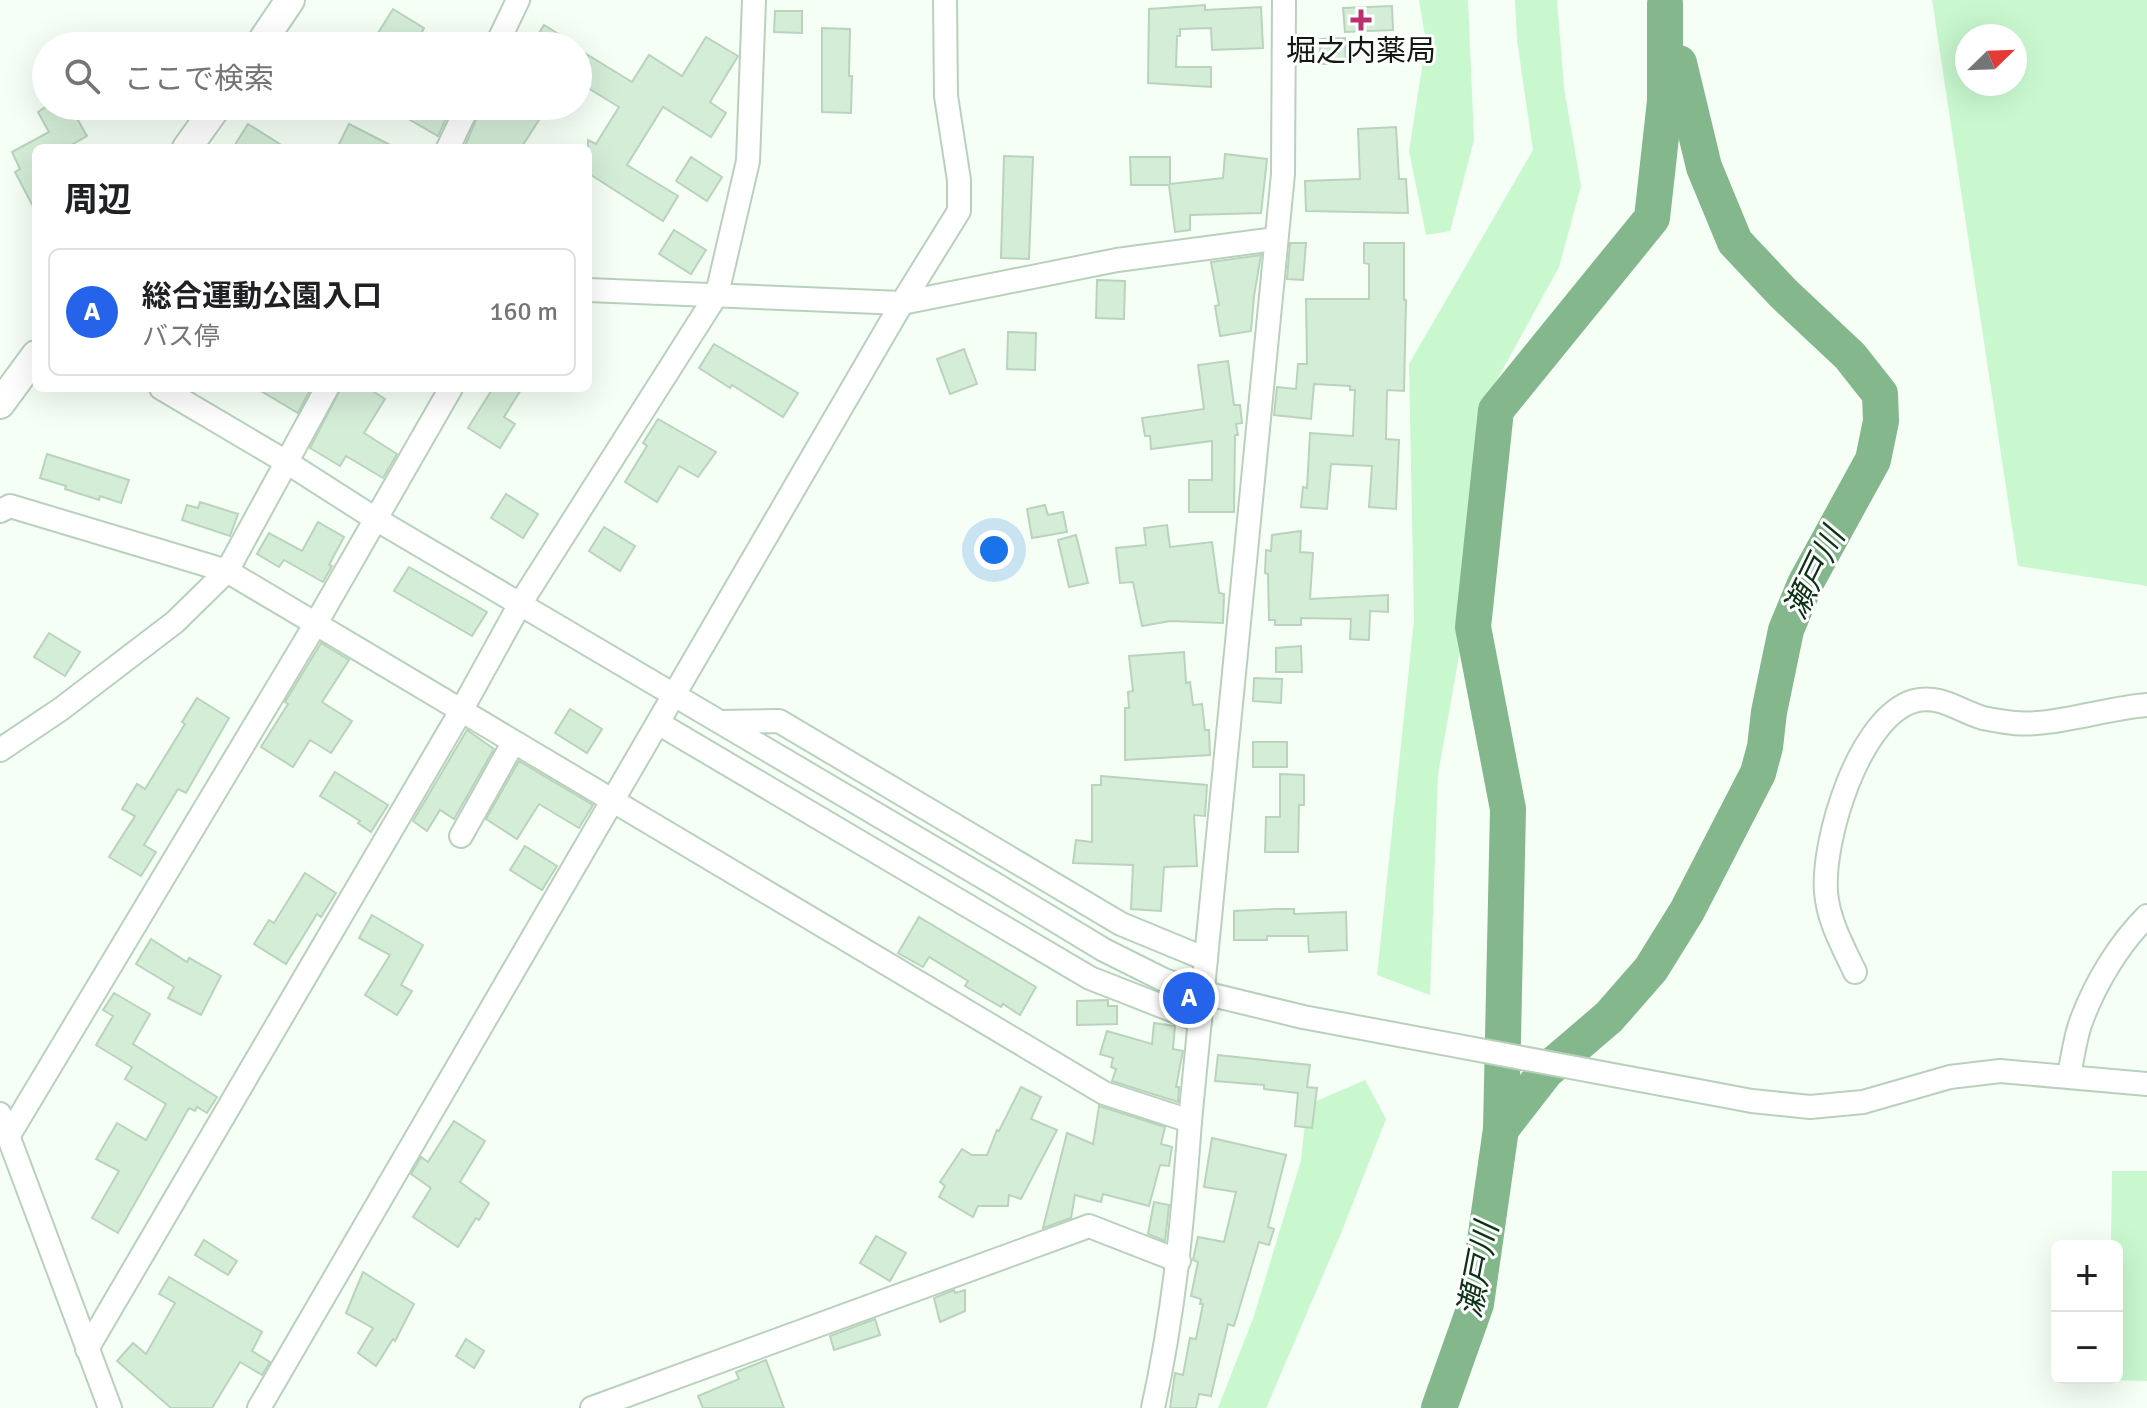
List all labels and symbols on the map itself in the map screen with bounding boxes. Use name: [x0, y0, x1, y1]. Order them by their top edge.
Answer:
marker: 堀之内薬局: [1352, 11, 1370, 29]
north arrow: [1955, 24, 2027, 96]
place label: 堀之内薬局: [1286, 33, 1436, 70]
water label: 瀬戸川: [1776, 519, 1854, 625]
your location: [974, 530, 1014, 570]
pin: A: [1163, 968, 1215, 1028]
water label: 瀬戸川: [1450, 1216, 1507, 1321]

